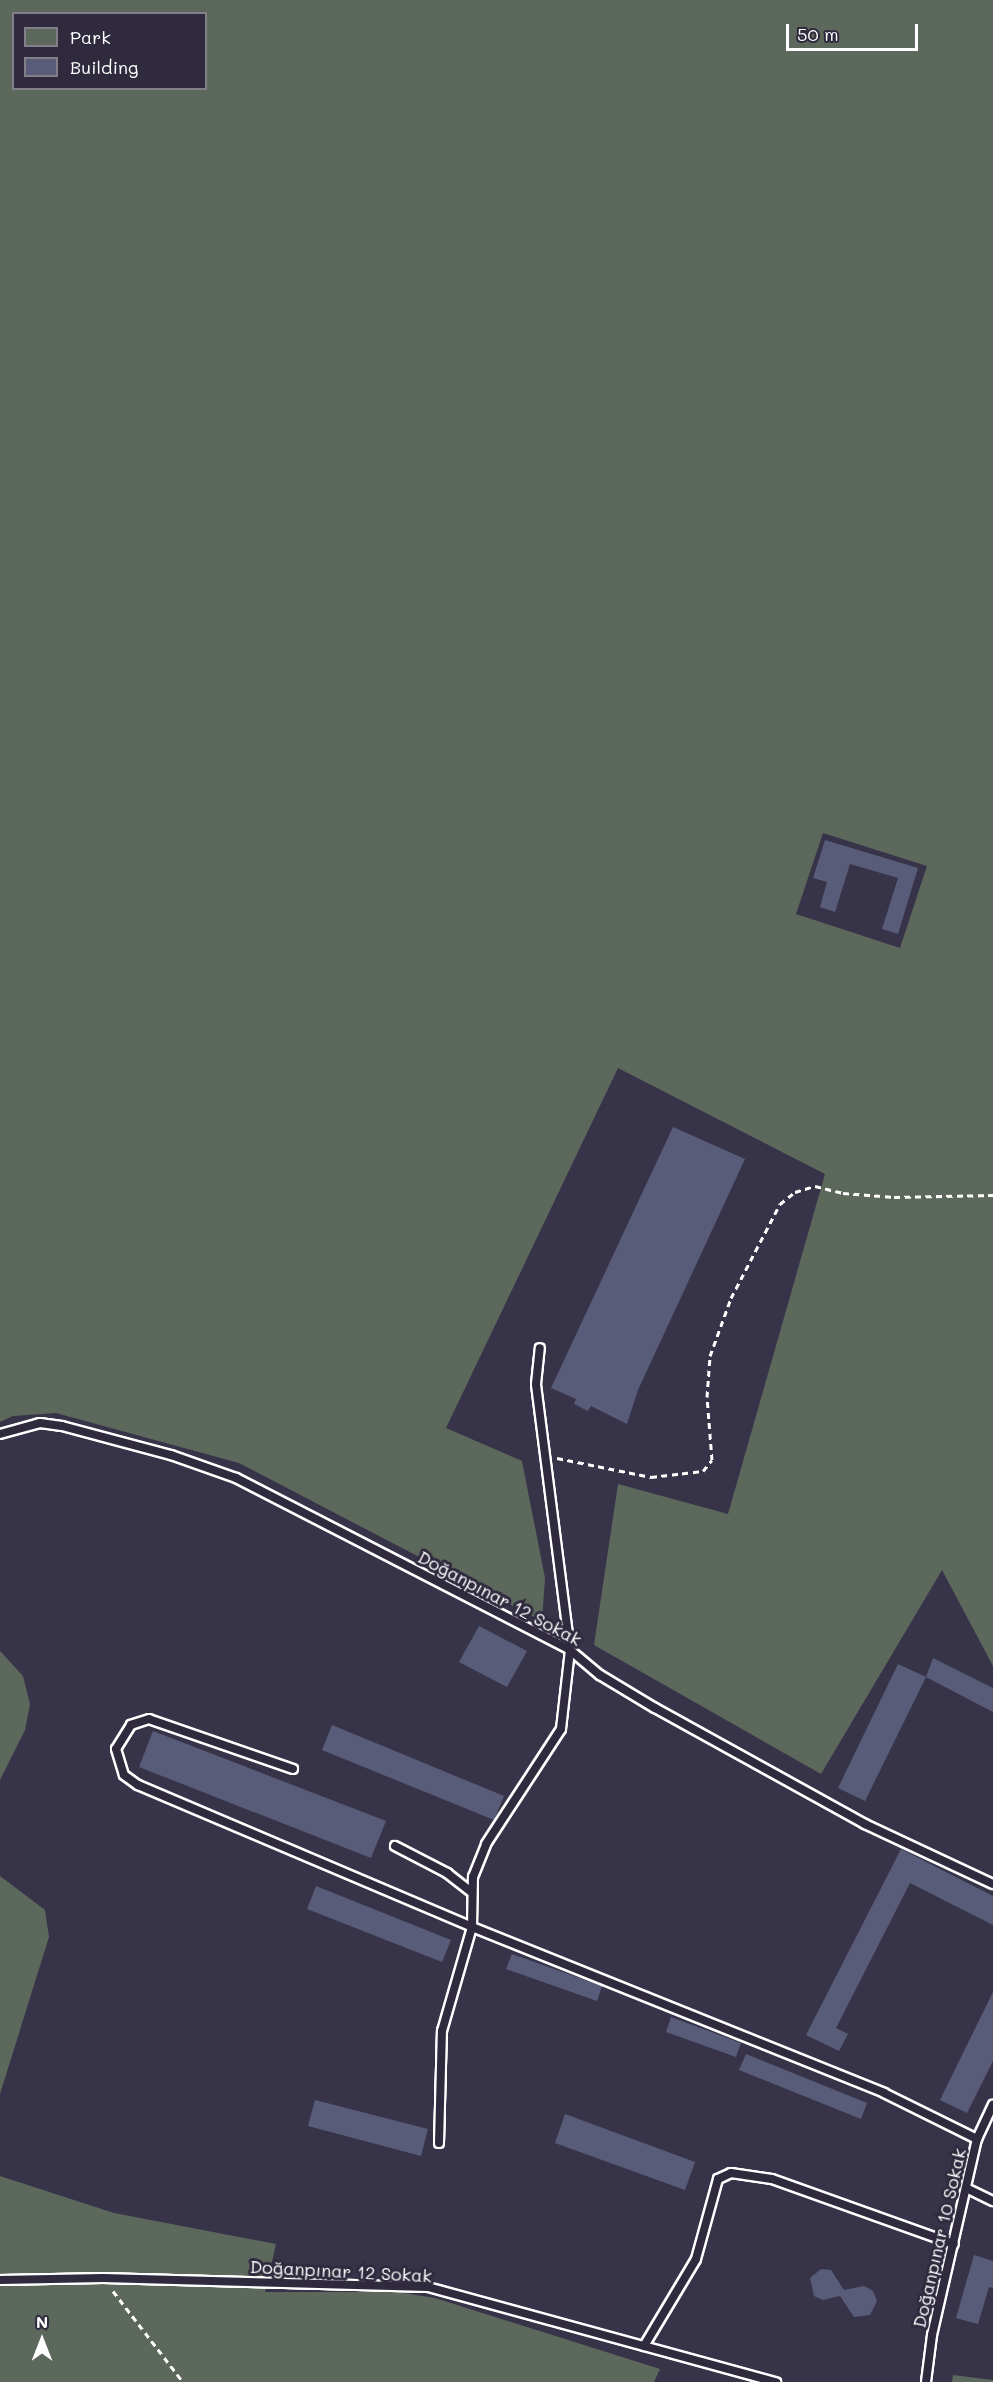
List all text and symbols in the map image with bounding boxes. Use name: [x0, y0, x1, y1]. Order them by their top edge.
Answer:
legend: [12, 12, 207, 90]
scale bar: [789, 12, 921, 50]
text: 50 m: [797, 22, 839, 46]
text: Park: [70, 25, 111, 49]
text: Building: [70, 55, 138, 79]
street label: Doğanpınar 12 Sokak: [414, 1546, 586, 1650]
street label: Doğanpınar 10 Sokak: [908, 2146, 970, 2330]
street label: Doğanpınar 12 Sokak: [249, 2255, 433, 2287]
north arrow: [12, 2310, 72, 2370]
text: N: [36, 2311, 48, 2332]

